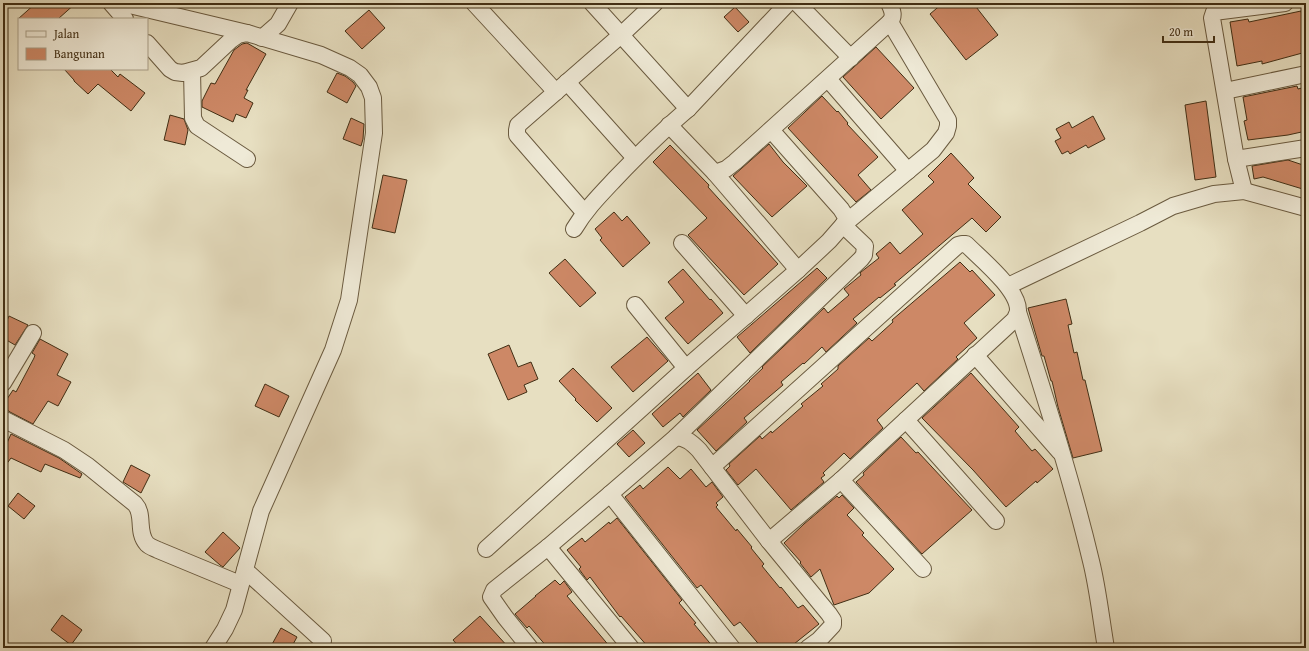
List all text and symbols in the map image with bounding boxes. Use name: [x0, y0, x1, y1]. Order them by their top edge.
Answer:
legend: [18, 18, 148, 70]
scale bar: [1163, 18, 1214, 44]
text: 20 m: [1169, 23, 1193, 40]
text: Jalan: [52, 25, 79, 42]
text: Bangunan: [54, 45, 105, 62]

